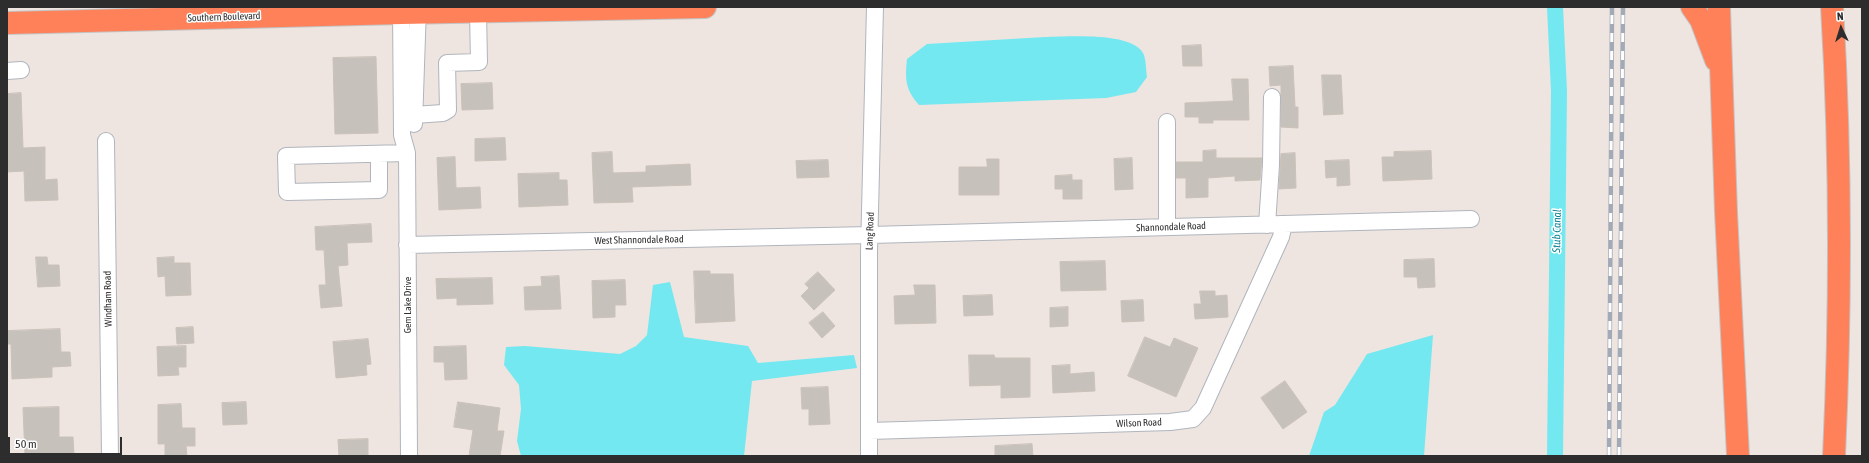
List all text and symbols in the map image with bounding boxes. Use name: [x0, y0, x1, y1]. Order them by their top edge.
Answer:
north arrow: [1821, 8, 1861, 48]
street label: Southern Boulevard: [187, 10, 261, 24]
text: N: [1837, 10, 1844, 22]
water label: Stub Canal: [1550, 209, 1564, 253]
street label: Lang Road: [863, 212, 877, 250]
street label: Shannondale Road: [1136, 220, 1206, 234]
street label: West Shannondale Road: [594, 233, 684, 247]
street label: Windham Road: [102, 271, 114, 327]
street label: Gem Lake Drive: [402, 277, 414, 333]
street label: Wilson Road: [1116, 416, 1162, 430]
scale bar: [10, 429, 124, 455]
text: 50 m: [15, 437, 37, 451]

